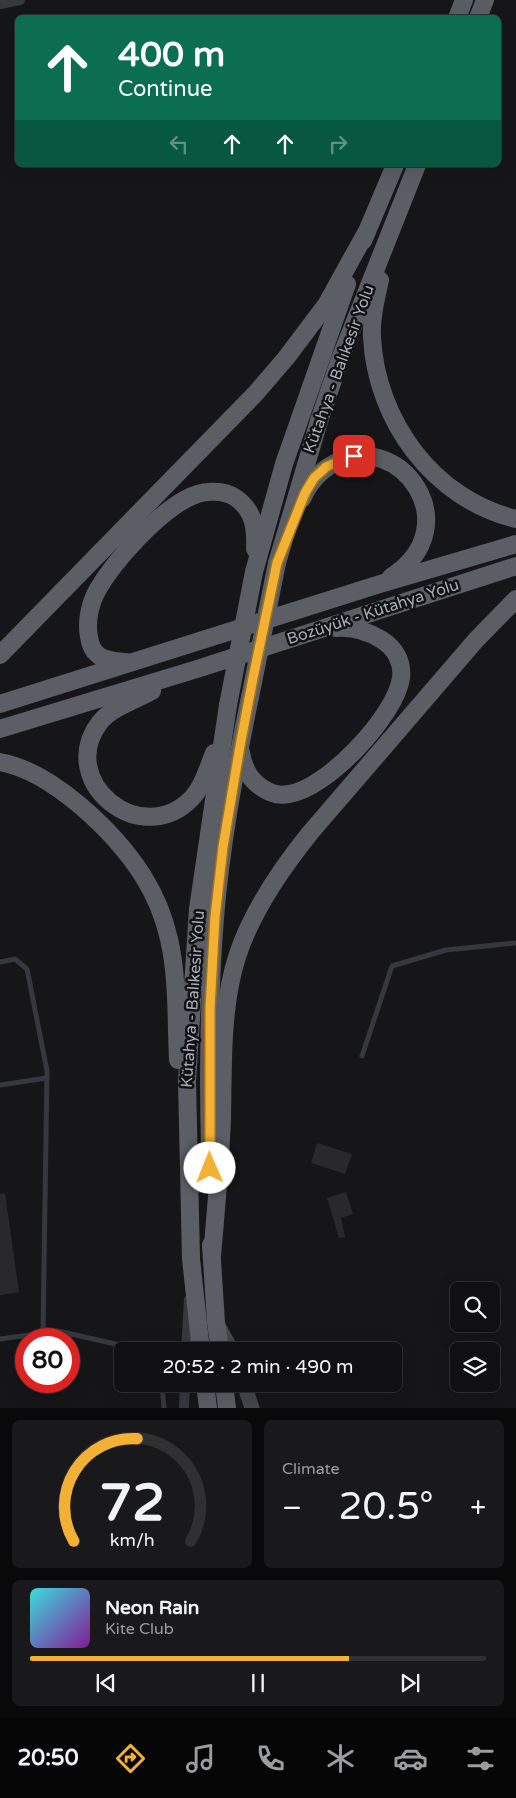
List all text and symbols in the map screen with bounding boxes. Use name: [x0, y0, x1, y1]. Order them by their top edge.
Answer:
text: 400 m: [118, 34, 225, 76]
icon: ahead: [35, 35, 100, 100]
text: Continue: [118, 76, 213, 102]
icon: left: [165, 130, 193, 158]
icon: ahead: [218, 130, 246, 158]
icon: ahead: [271, 130, 299, 158]
icon: right: [324, 130, 352, 158]
street label: Kütahya - Balıkesir Yolu: [299, 282, 379, 456]
pin: [333, 435, 375, 477]
icon: arrive: [340, 442, 368, 470]
street label: Bozüyük - Kütahya Yolu: [284, 575, 462, 649]
street label: Kütahya - Balıkesir Yolu: [177, 910, 209, 1088]
position arrow: [183, 1141, 235, 1193]
map controls: [450, 1282, 500, 1392]
button: search: [450, 1282, 500, 1332]
speed limit sign: 80: [15, 1328, 80, 1393]
button: layers: [450, 1342, 500, 1392]
text: 20:52 · 2 min · 490 m: [162, 1356, 354, 1378]
text: Climate: [282, 1459, 340, 1479]
text: 72: [99, 1472, 165, 1535]
text: 20.5°: [339, 1484, 434, 1530]
text: −: [282, 1491, 302, 1525]
text: +: [470, 1491, 486, 1525]
text: km/h: [110, 1530, 154, 1551]
text: Neon Rain: [105, 1597, 199, 1619]
text: Kite Club: [105, 1619, 174, 1639]
icon: previous: [92, 1669, 120, 1697]
icon: pause: [244, 1669, 272, 1697]
icon: next: [396, 1669, 424, 1697]
icon: directions: [113, 1741, 148, 1776]
icon: music: [183, 1741, 218, 1776]
icon: phone: [253, 1741, 288, 1776]
icon: climate: [323, 1741, 358, 1776]
icon: car: [393, 1741, 428, 1776]
icon: filters: [463, 1741, 498, 1776]
text: 20:50: [18, 1745, 78, 1771]

